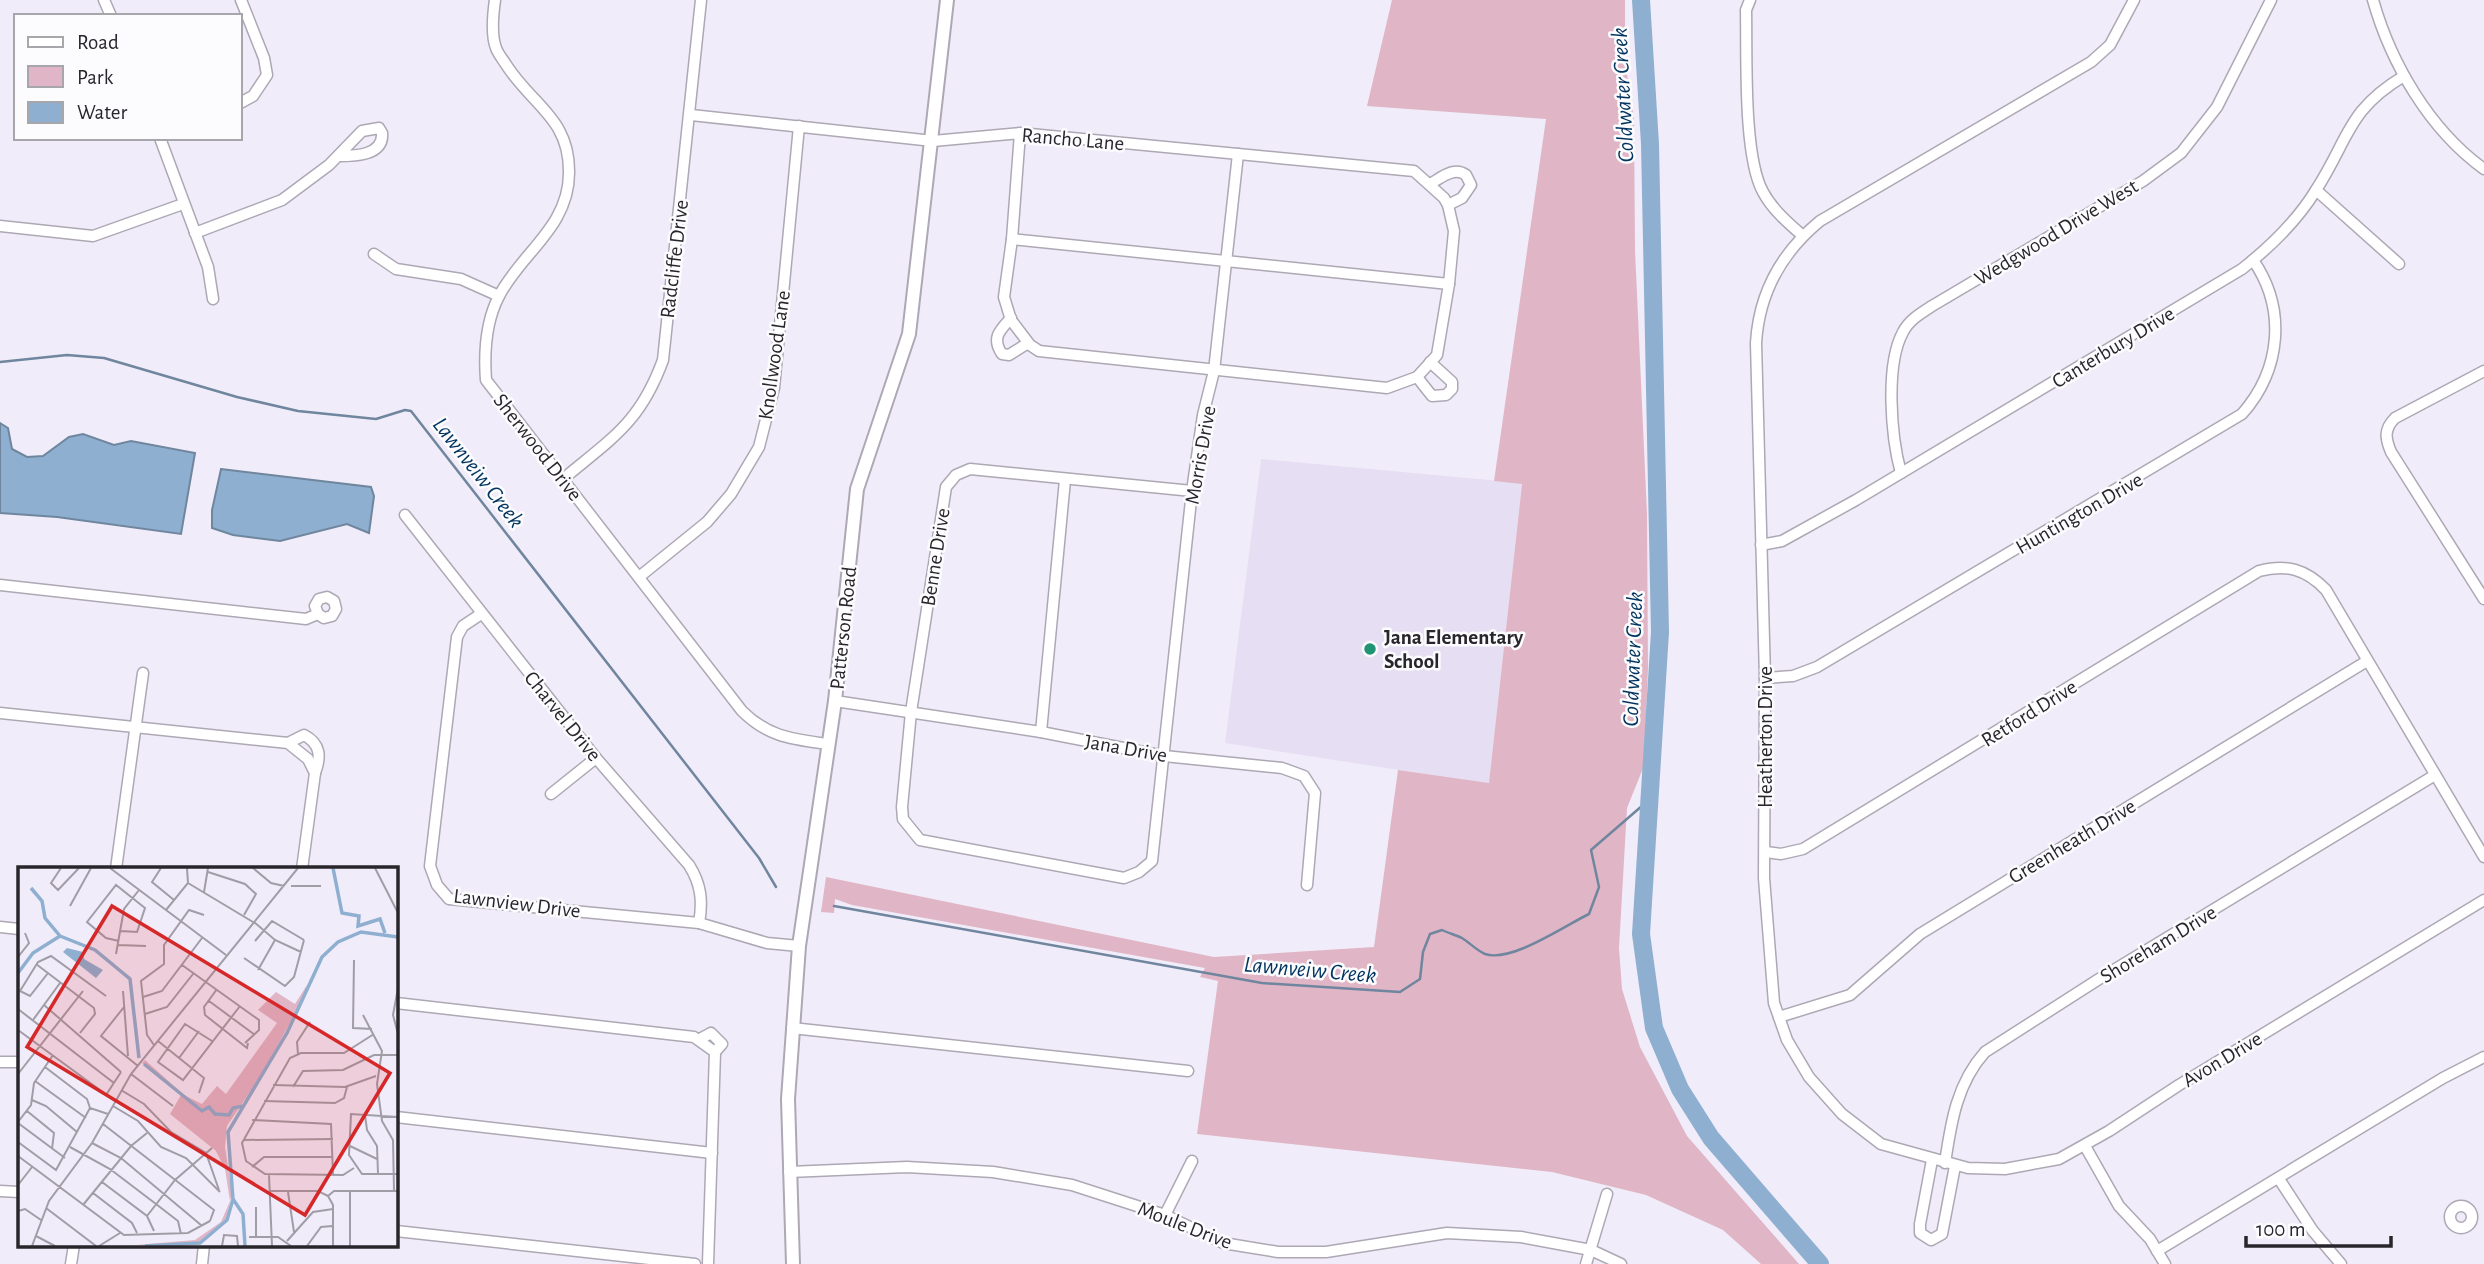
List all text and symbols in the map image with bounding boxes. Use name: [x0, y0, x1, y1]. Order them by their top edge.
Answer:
legend: [14, 14, 242, 140]
water label: Coldwater Creek: [1608, 26, 1639, 163]
text: Road: [77, 32, 119, 53]
text: Park: [77, 67, 114, 88]
text: Water: [77, 102, 127, 123]
street label: Rancho Lane: [1021, 125, 1125, 154]
street label: Wedgwood Drive West: [1971, 175, 2142, 289]
street label: Radcliffe Drive: [657, 199, 692, 320]
street label: Knollwood Lane: [755, 289, 794, 421]
street label: Canterbury Drive: [2048, 303, 2178, 392]
street label: Sherwood Drive: [489, 390, 586, 505]
street label: Morris Drive: [1181, 404, 1220, 506]
water label: Lawnveiw Creek: [428, 413, 528, 533]
street label: Huntington Drive: [2012, 469, 2146, 558]
street label: Benne Drive: [917, 507, 954, 608]
street label: Patterson Road: [827, 565, 860, 691]
water label: Coldwater Creek: [1620, 591, 1647, 727]
place label: Jana Elementary School: [1384, 627, 1524, 672]
marker: Jana Elementary School: [1362, 641, 1378, 657]
street label: Heatherton Drive: [1755, 666, 1776, 808]
street label: Charvel Drive: [520, 667, 605, 765]
street label: Retford Drive: [1978, 676, 2081, 751]
street label: Jana Drive: [1083, 731, 1169, 766]
street label: Greenheath Drive: [2005, 795, 2139, 888]
inset map: [18, 867, 397, 1246]
street label: Lawnview Drive: [452, 885, 582, 922]
street label: Shoreham Drive: [2096, 902, 2220, 987]
water label: Lawnveiw Creek: [1243, 953, 1377, 988]
street label: Avon Drive: [2179, 1028, 2266, 1091]
street label: Moule Drive: [1135, 1198, 1235, 1253]
scale bar: [2246, 1204, 2391, 1248]
text: 100 m: [2256, 1219, 2306, 1240]

